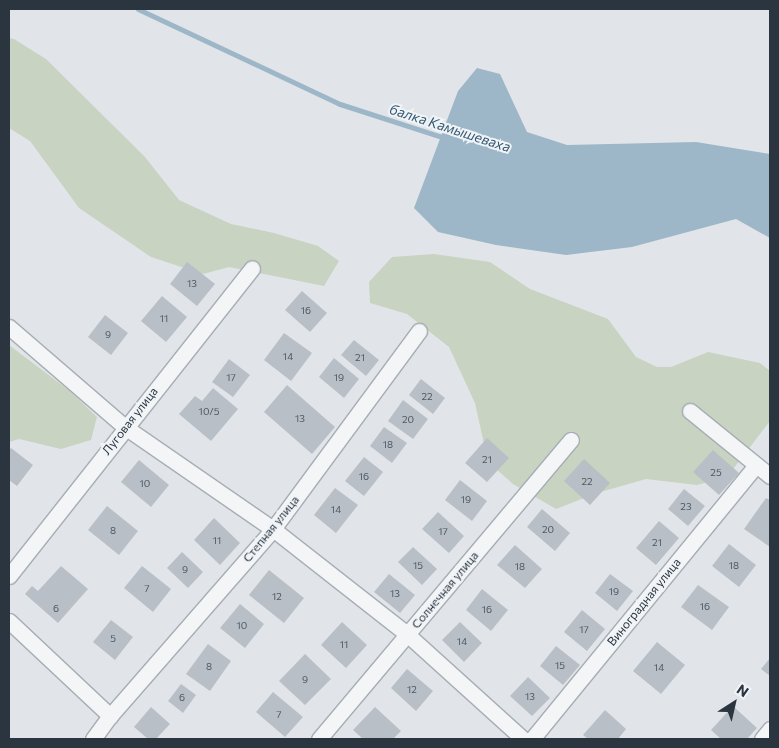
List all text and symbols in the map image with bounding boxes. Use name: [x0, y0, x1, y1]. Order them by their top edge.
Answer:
water label: балка Камышеваха: [387, 100, 513, 156]
house number: 13: [187, 278, 197, 290]
house number: 16: [301, 305, 311, 317]
house number: 11: [160, 313, 168, 325]
house number: 9: [105, 329, 111, 341]
house number: 14: [283, 351, 293, 363]
house number: 21: [355, 352, 365, 364]
house number: 17: [226, 372, 236, 384]
house number: 19: [334, 372, 344, 384]
street label: Луговая улица: [99, 384, 161, 458]
house number: 22: [421, 391, 433, 403]
house number: 10/5: [199, 406, 219, 418]
house number: 13: [295, 413, 305, 425]
house number: 20: [402, 414, 414, 426]
house number: 18: [383, 439, 393, 451]
house number: 21: [482, 454, 492, 466]
house number: 25: [710, 467, 722, 479]
house number: 16: [359, 471, 369, 483]
house number: 22: [581, 476, 593, 488]
house number: 10: [140, 478, 150, 490]
street label: Степная улица: [240, 493, 302, 565]
house number: 19: [461, 494, 471, 506]
house number: 23: [680, 501, 692, 513]
house number: 14: [331, 504, 341, 516]
house number: 20: [542, 524, 554, 536]
house number: 8: [110, 525, 116, 537]
house number: 17: [438, 526, 448, 538]
house number: 11: [213, 535, 221, 547]
house number: 21: [652, 537, 662, 549]
street label: Солнечная улица: [409, 549, 481, 631]
street label: Виноградная улица: [604, 555, 684, 649]
house number: 15: [413, 560, 423, 572]
house number: 18: [729, 560, 739, 572]
house number: 18: [515, 561, 525, 573]
house number: 9: [182, 564, 188, 576]
house number: 7: [144, 583, 150, 595]
house number: 19: [609, 586, 619, 598]
house number: 13: [390, 588, 400, 600]
house number: 12: [272, 591, 282, 603]
house number: 16: [700, 601, 710, 613]
house number: 6: [53, 603, 59, 615]
house number: 16: [482, 604, 492, 616]
house number: 10: [237, 620, 247, 632]
house number: 17: [579, 624, 589, 636]
house number: 5: [110, 633, 116, 645]
house number: 14: [457, 636, 467, 648]
house number: 11: [340, 639, 348, 651]
house number: 15: [555, 660, 565, 672]
house number: 8: [206, 661, 212, 673]
house number: 14: [654, 662, 664, 674]
house number: 9: [302, 674, 308, 686]
north arrow: [709, 678, 759, 728]
text: N: [734, 680, 752, 700]
house number: 12: [407, 684, 417, 696]
house number: 13: [525, 691, 535, 703]
house number: 6: [179, 692, 185, 704]
house number: 7: [276, 709, 282, 721]

